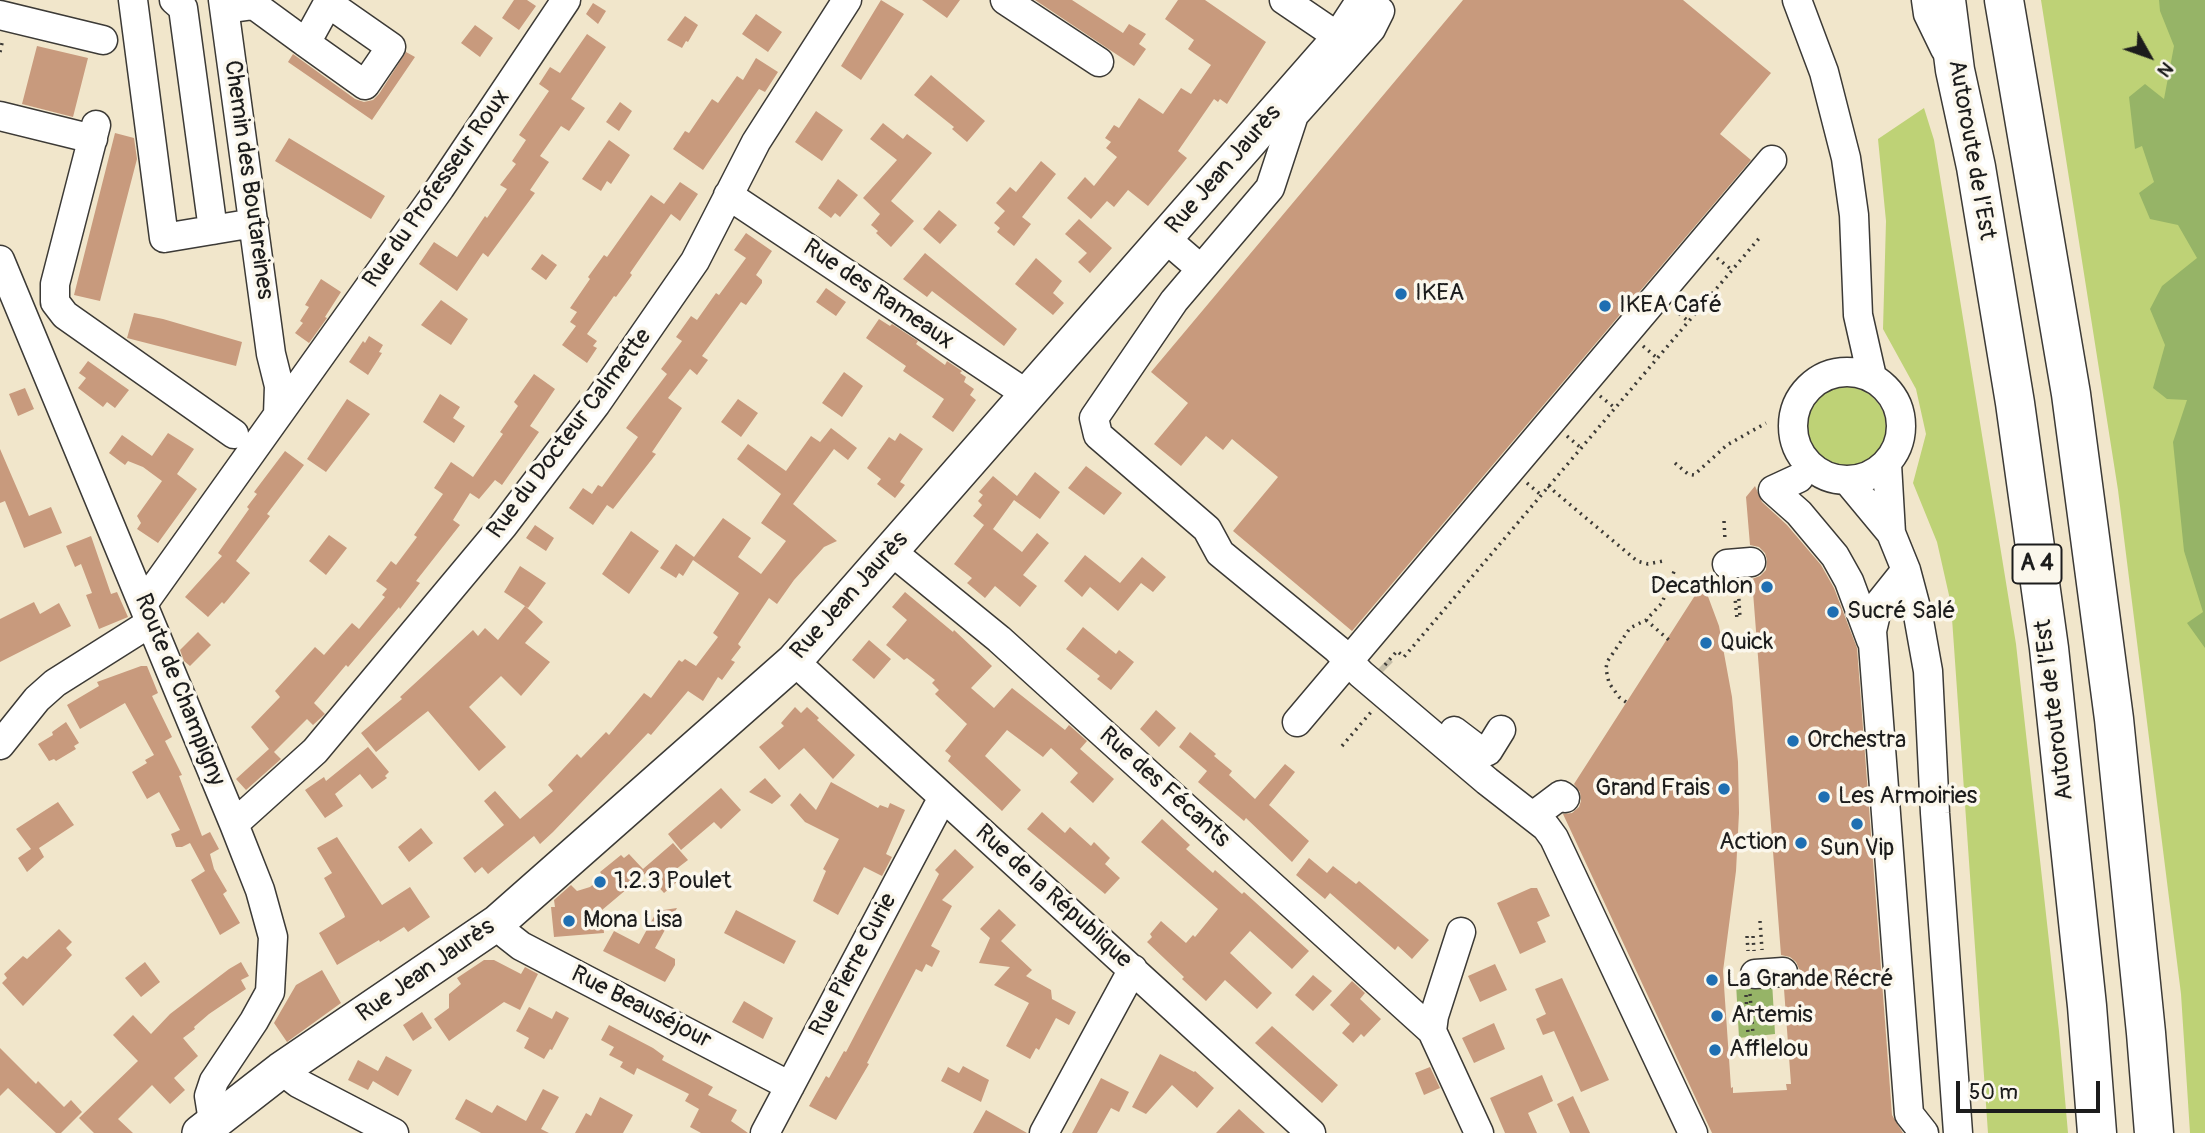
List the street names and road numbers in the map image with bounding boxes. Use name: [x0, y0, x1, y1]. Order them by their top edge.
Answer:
street label: Autoroute de l’Est: [1941, 58, 2001, 242]
street label: Chemin des Boutareines: [217, 59, 279, 301]
street label: Rue du Professeur Roux: [358, 84, 516, 294]
street label: Rue Jean Jaurès: [1160, 99, 1288, 241]
street label: Rue des Rameaux: [797, 234, 959, 356]
street label: Rue du Docteur Calmette: [482, 323, 658, 545]
street label: Rue Jean Jaurès: [785, 526, 915, 666]
road number: A 4: [2012, 544, 2062, 584]
street label: Route de Champigny: [127, 590, 231, 790]
street label: Autoroute de l’Est: [2030, 618, 2080, 802]
street label: Rue des Fécants: [1093, 722, 1235, 854]
street label: Rue de la République: [969, 819, 1137, 975]
street label: Rue Pierre Curie: [804, 889, 904, 1041]
street label: Rue Jean Jaurès: [351, 913, 501, 1029]
street label: Rue Beauséjour: [566, 960, 716, 1056]

